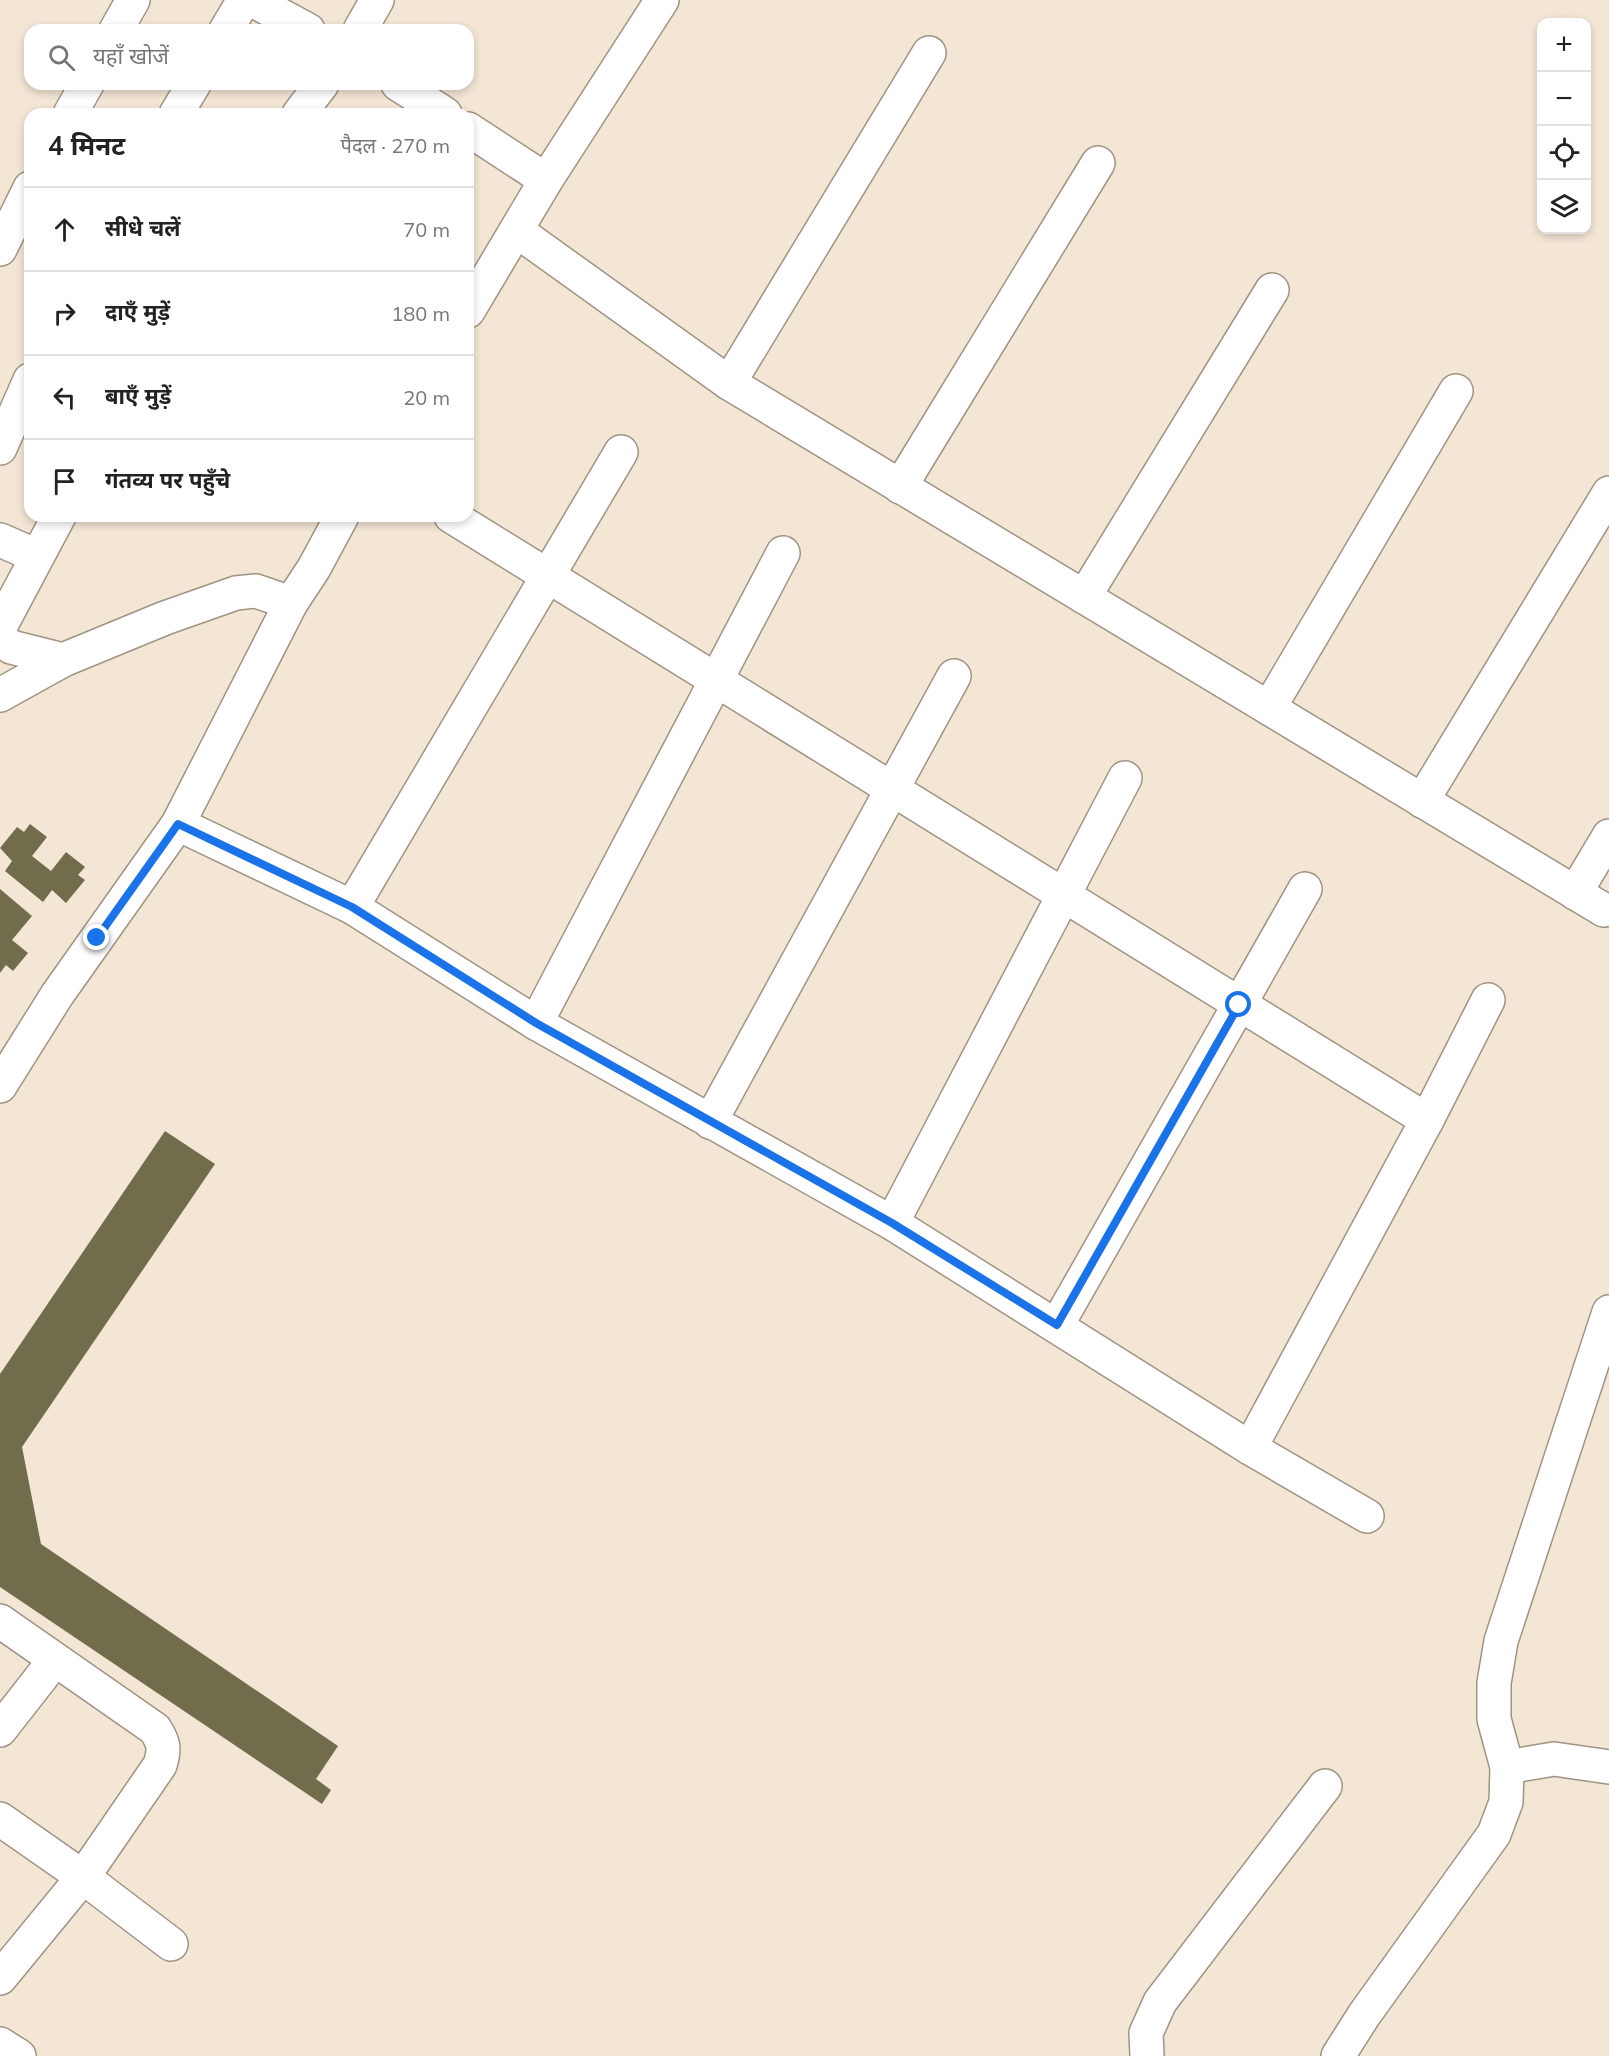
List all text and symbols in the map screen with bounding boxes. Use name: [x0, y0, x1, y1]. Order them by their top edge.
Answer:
map controls: [1537, 18, 1591, 234]
button: +: [1537, 18, 1591, 72]
search box: [24, 24, 474, 90]
icon: search: [45, 41, 78, 74]
text: यहाँ खोजें: [93, 42, 169, 70]
button: −: [1537, 72, 1591, 126]
button: locate: [1537, 126, 1591, 180]
text: 4 मिनट: [48, 129, 125, 162]
text: पैदल · 270 m: [341, 133, 450, 158]
button: layers: [1537, 180, 1591, 234]
icon: ahead: [48, 213, 81, 246]
text: सीधे चलें: [105, 214, 180, 242]
text: 70 m: [403, 217, 450, 242]
icon: right: [48, 297, 81, 330]
text: दाएँ मुड़ें: [105, 298, 170, 326]
text: 180 m: [391, 301, 450, 326]
icon: left: [48, 381, 81, 414]
text: बाएँ मुड़ें: [105, 382, 171, 410]
text: 20 m: [403, 385, 450, 410]
icon: arrive: [48, 465, 81, 498]
text: गंतव्य पर पहुँचे: [105, 466, 230, 494]
route end: [83, 924, 109, 950]
route start: [1225, 991, 1251, 1017]

